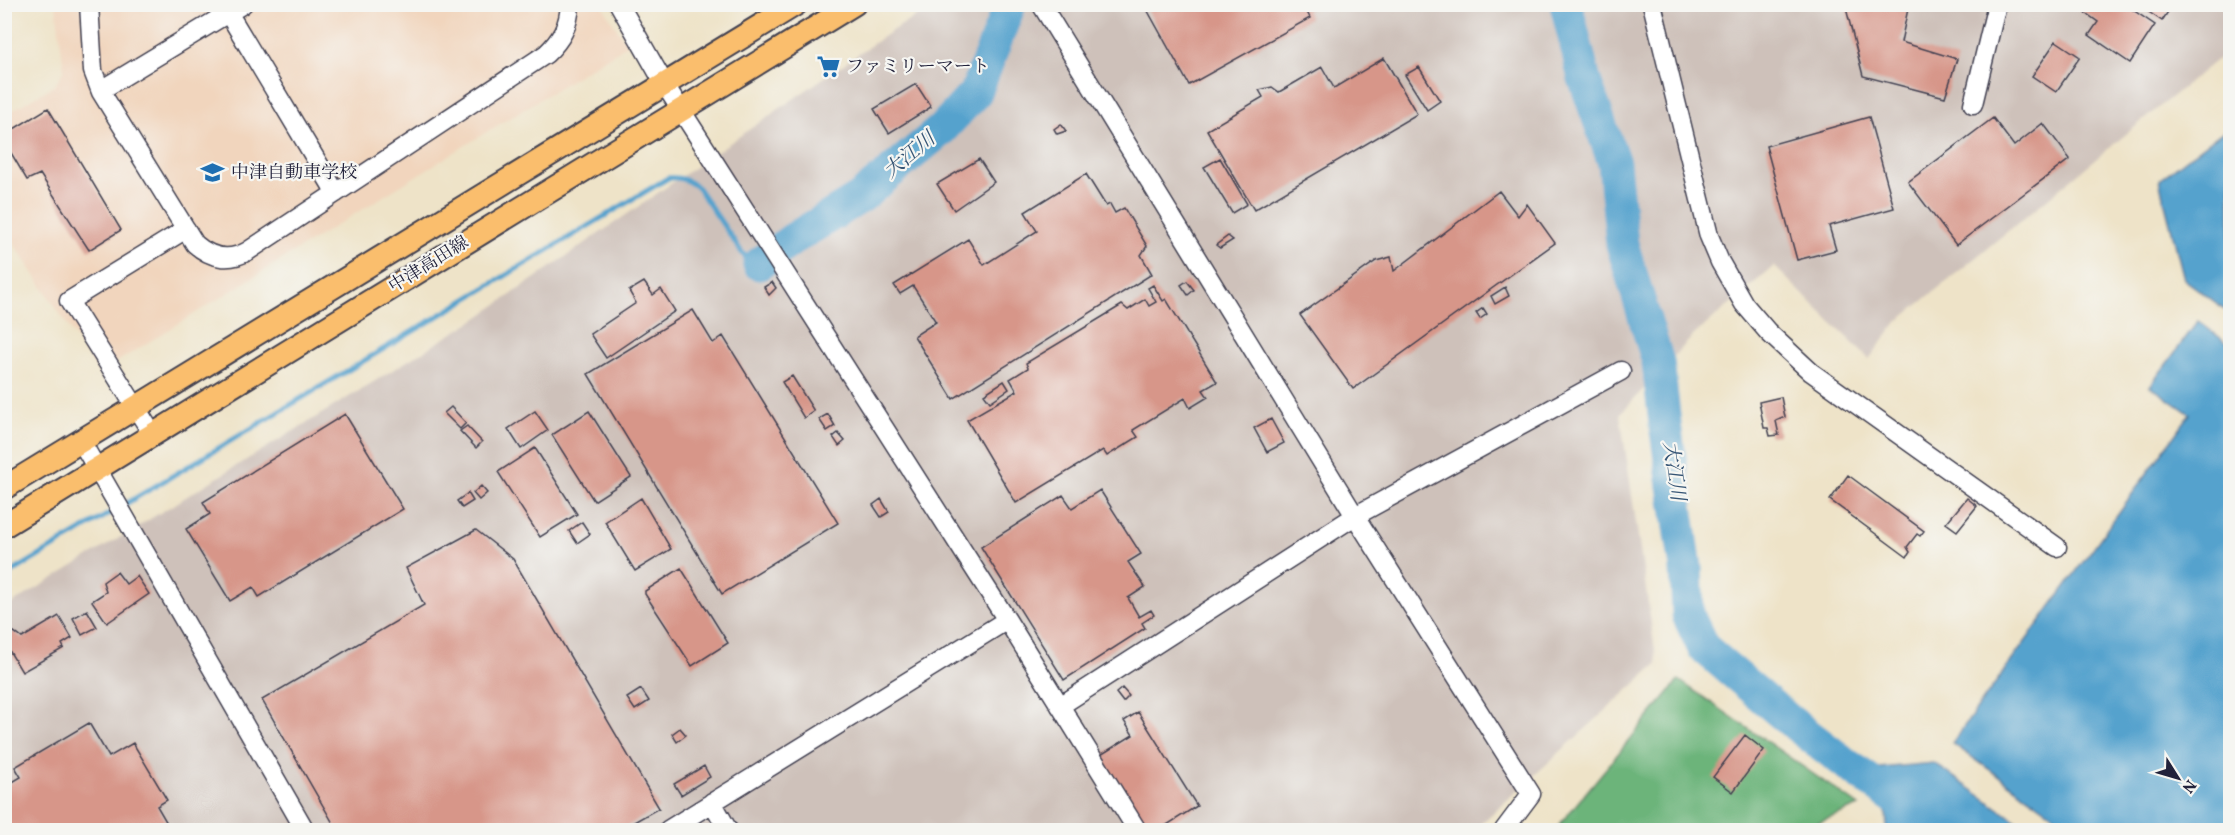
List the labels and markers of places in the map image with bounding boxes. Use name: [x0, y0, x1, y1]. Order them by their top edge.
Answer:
supermarket icon: ファミリーマート: [815, 54, 841, 80]
place label: ファミリーマート: [846, 55, 990, 80]
school or university icon: 中津自動車学校: [200, 160, 226, 186]
place label: 中津自動車学校: [231, 161, 357, 186]

